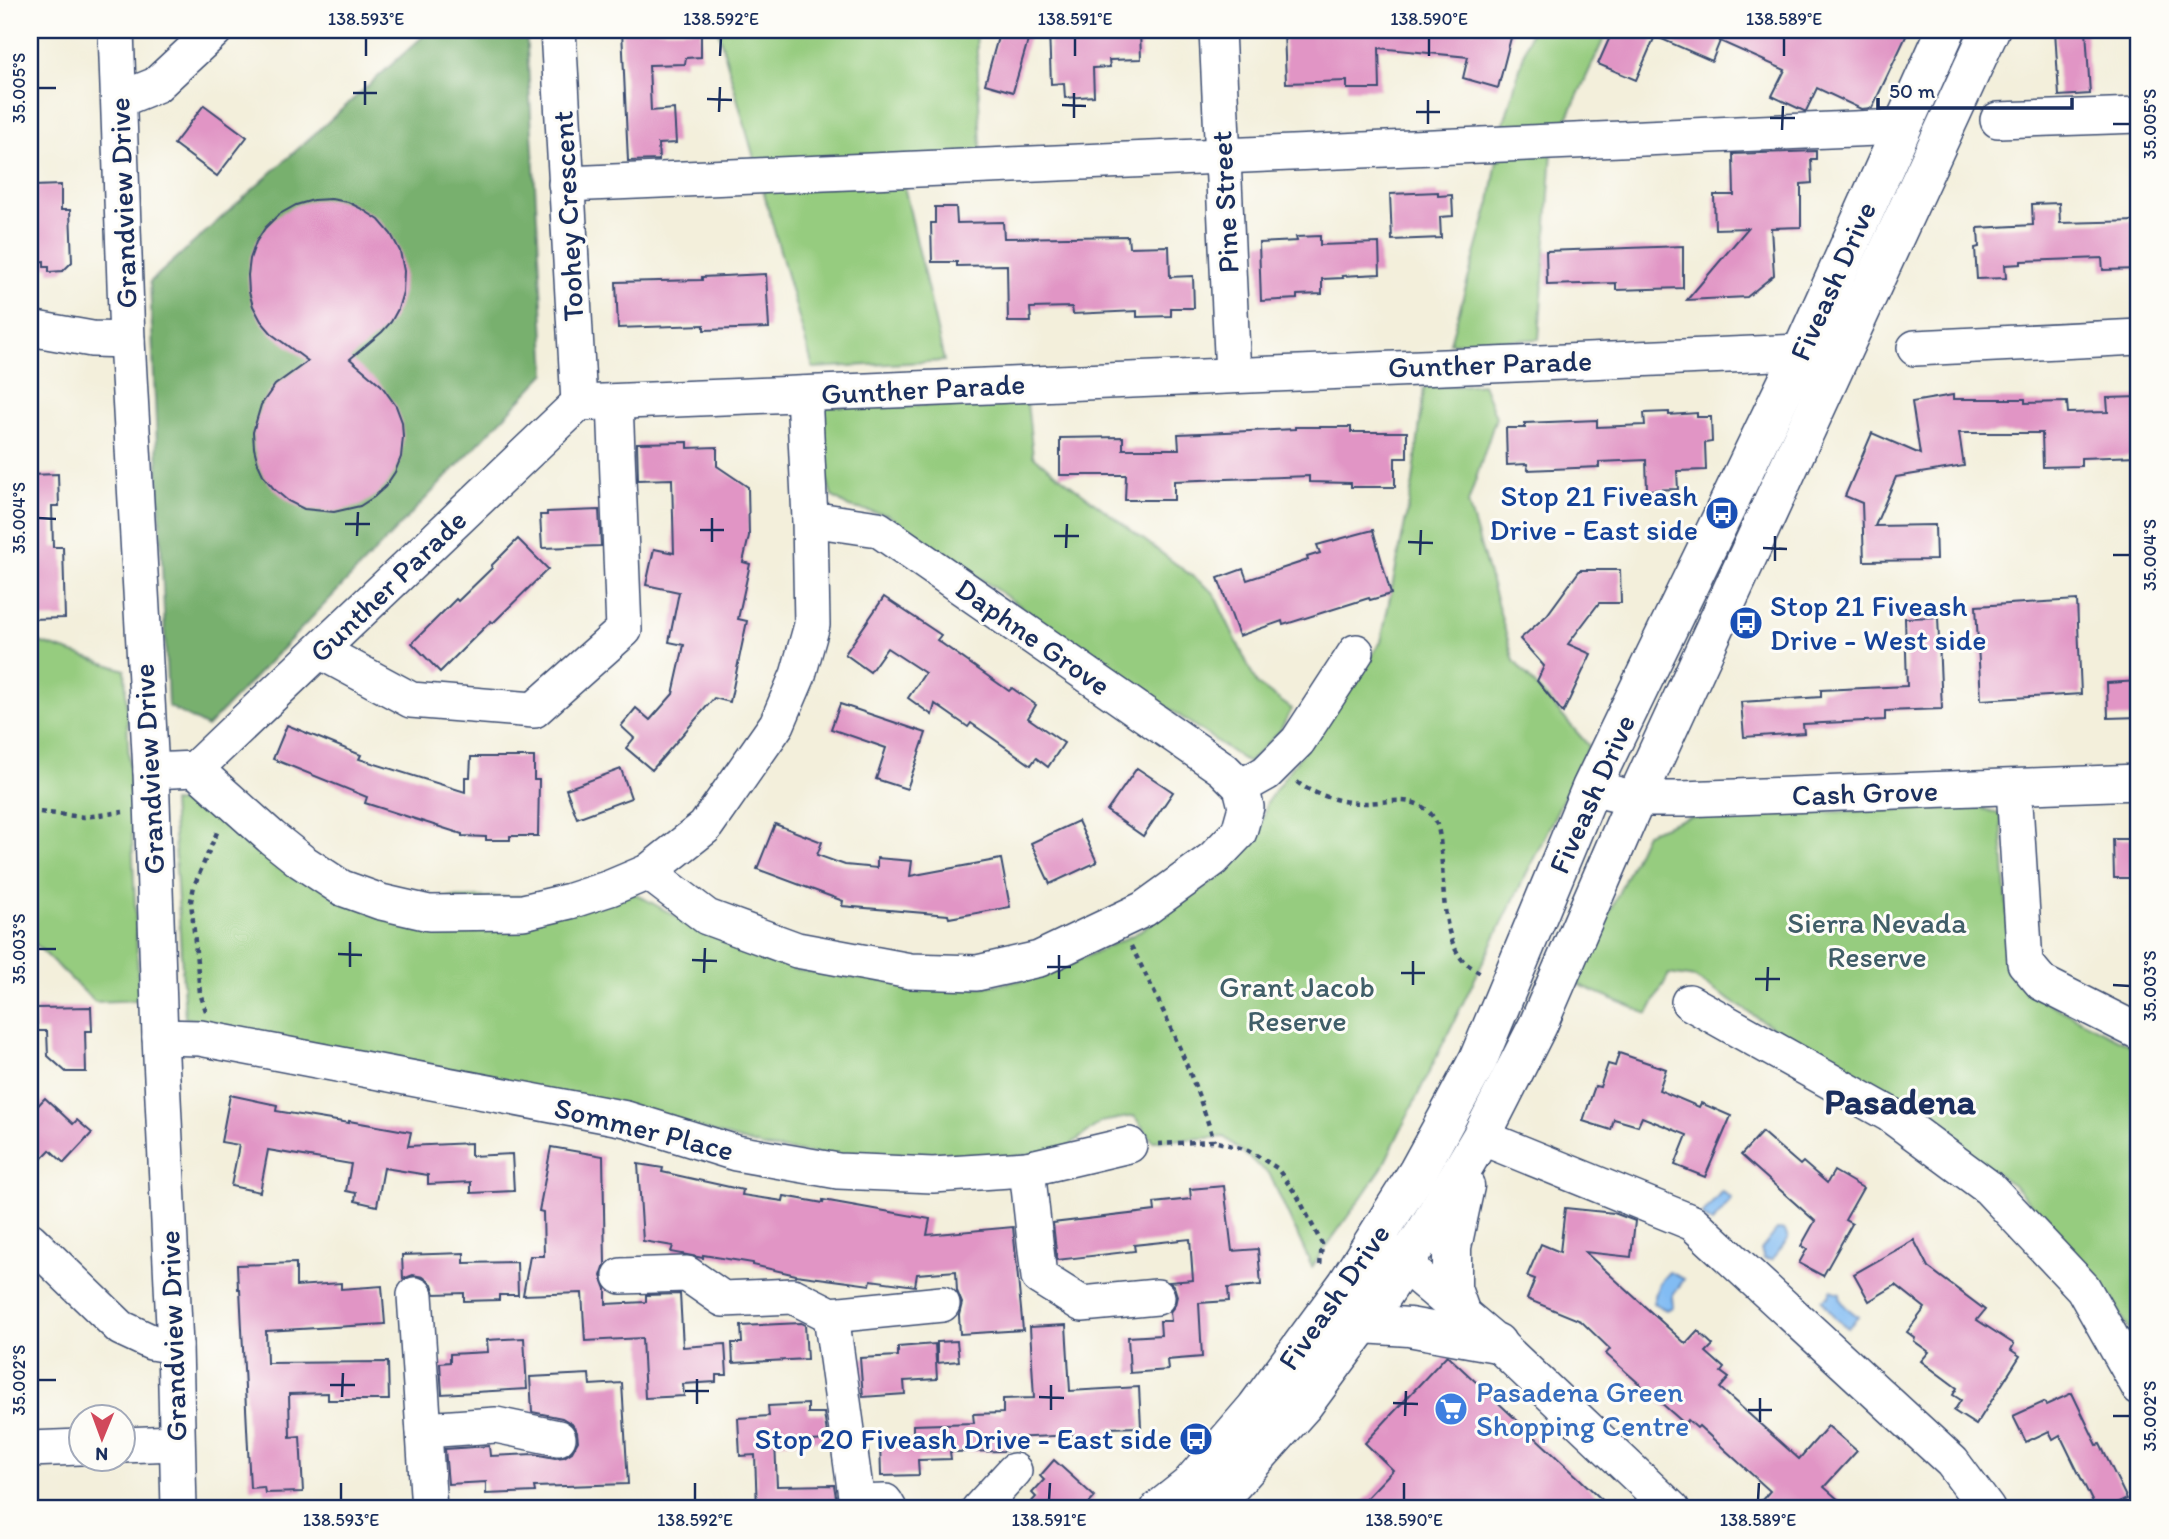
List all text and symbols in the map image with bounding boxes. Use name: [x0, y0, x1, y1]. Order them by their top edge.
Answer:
text: 138.593°E: [328, 8, 404, 30]
text: 138.592°E: [683, 8, 759, 30]
text: 138.591°E: [1038, 8, 1113, 30]
text: 138.590°E: [1390, 8, 1468, 30]
text: 138.589°E: [1746, 8, 1822, 30]
text: 35.005°S: [8, 53, 30, 123]
scale bar: [1878, 66, 2073, 110]
text: 50 m: [1889, 78, 1936, 103]
text: 35.005°S: [2139, 89, 2161, 159]
street label: Grandview Drive: [100, 97, 145, 309]
street label: Toohey Crescent: [544, 110, 591, 322]
street label: Pine Street: [1202, 130, 1247, 274]
street label: Fiveash Drive: [1781, 195, 1884, 366]
street label: Gunther Parade: [1387, 341, 1593, 386]
street label: Gunther Parade: [820, 365, 1026, 412]
place label: Stop 21 Fiveash Drive - East side: [1489, 477, 1698, 548]
text: 35.004°S: [8, 482, 30, 554]
bus stop icon: Stop 21 Fiveash Drive - East side: [1703, 494, 1741, 532]
street label: Gunther Parade: [301, 501, 474, 670]
text: 35.004°S: [2139, 519, 2161, 591]
street label: Daphne Grove: [949, 570, 1118, 704]
place label: Stop 21 Fiveash Drive - West side: [1770, 587, 1987, 658]
bus stop icon: Stop 21 Fiveash Drive - West side: [1727, 604, 1765, 642]
street label: Grandview Drive: [124, 663, 173, 876]
street label: Fiveash Drive: [1540, 708, 1643, 879]
street label: Cash Grove: [1791, 771, 1939, 814]
park label: Sierra Nevada Reserve: [1787, 904, 1967, 975]
text: 35.003°S: [8, 913, 30, 985]
text: 35.003°S: [2139, 950, 2161, 1022]
park label: Grant Jacob Reserve: [1219, 968, 1375, 1039]
district label: Pasadena: [1824, 1079, 1977, 1123]
street label: Sommer Place: [551, 1088, 738, 1169]
street label: Fiveash Drive: [1270, 1216, 1398, 1377]
street label: Grandview Drive: [150, 1230, 195, 1442]
text: 35.002°S: [8, 1345, 30, 1415]
place label: Pasadena Green Shopping Centre: [1476, 1373, 1689, 1444]
text: 35.002°S: [2139, 1381, 2161, 1451]
supermarket icon: Pasadena Green Shopping Centre: [1432, 1390, 1470, 1428]
north arrow: [66, 1402, 136, 1472]
place label: Stop 20 Fiveash Drive - East side: [755, 1420, 1172, 1457]
bus stop icon: Stop 20 Fiveash Drive - East side: [1177, 1420, 1215, 1458]
text: N: [95, 1443, 108, 1466]
text: 138.593°E: [303, 1509, 379, 1531]
text: 138.592°E: [657, 1509, 733, 1531]
text: 138.591°E: [1012, 1509, 1087, 1531]
text: 138.590°E: [1365, 1509, 1443, 1531]
text: 138.589°E: [1720, 1509, 1796, 1531]

